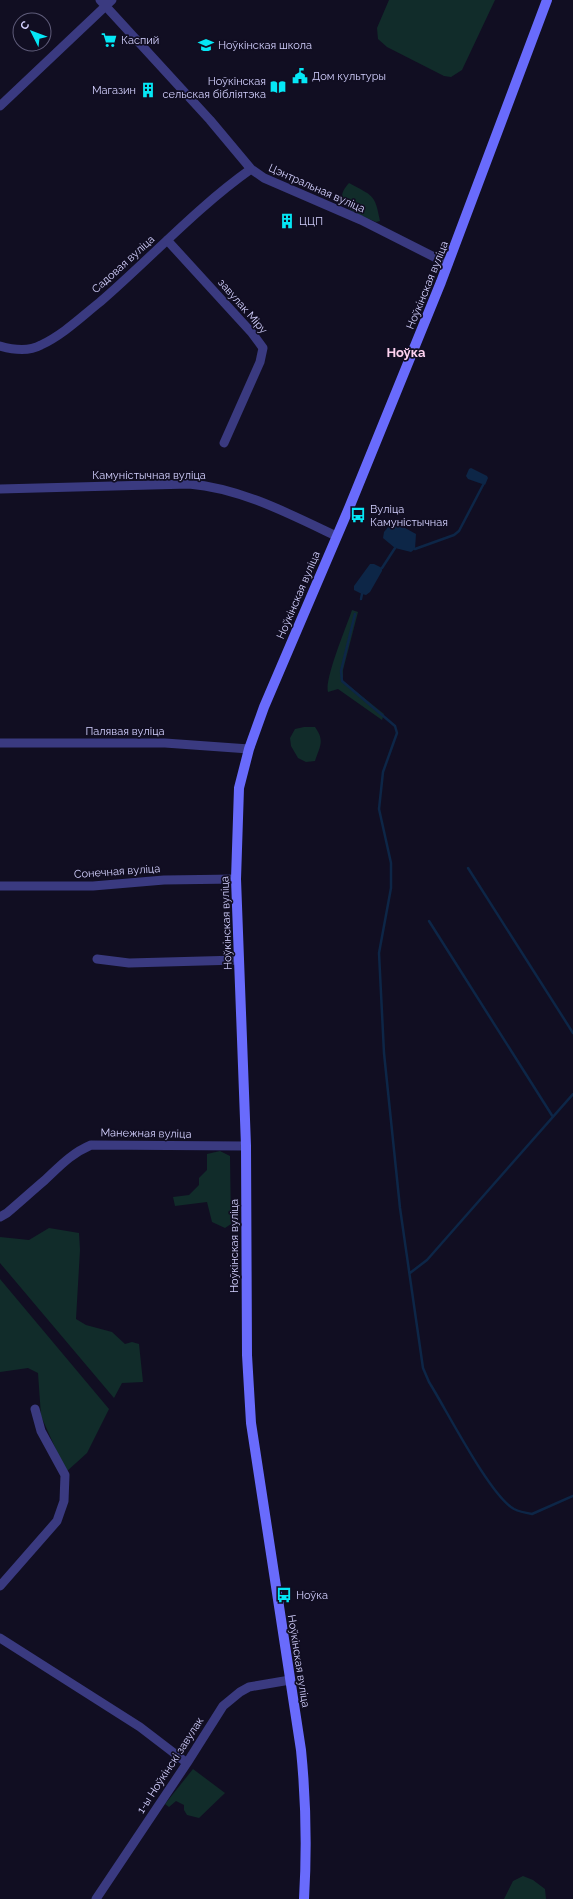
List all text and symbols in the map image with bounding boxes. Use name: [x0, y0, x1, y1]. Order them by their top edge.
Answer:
north arrow: [12, 12, 52, 52]
text: С: [18, 18, 33, 33]
supermarket icon: Каспий: [100, 31, 118, 49]
place label: Каспий: [121, 34, 159, 47]
school or university icon: Ноўкінская школа: [197, 36, 215, 54]
place label: Ноўкінская школа: [218, 39, 312, 52]
public building icon: Дом культуры: [291, 67, 309, 85]
place label: Дом культуры: [312, 70, 386, 83]
place label: Ноўкінская сельская бібліятэка: [163, 75, 266, 101]
library icon: Ноўкінская сельская бібліятэка: [269, 78, 287, 96]
building icon: Магазин: [139, 81, 157, 99]
place label: Магазин: [92, 84, 136, 97]
street label: Цэнтральная вуліца: [267, 161, 367, 216]
building icon: ЦЦП: [278, 212, 296, 230]
place label: ЦЦП: [299, 215, 323, 228]
street label: Садовая вуліца: [89, 233, 157, 296]
street label: Ноўкінская вуліца: [404, 239, 451, 331]
street label: завулак Міру: [215, 276, 270, 336]
district label: Ноўка: [386, 345, 426, 360]
street label: Камуністычная вуліца: [92, 469, 206, 482]
place label: Вуліца Камуністычная: [370, 503, 448, 529]
bus stop icon: Вуліца Камуністычная: [349, 506, 367, 524]
street label: Ноўкінская вуліца: [274, 549, 323, 641]
street label: Палявая вуліца: [85, 725, 165, 738]
street label: Сонечная вуліца: [73, 862, 161, 881]
street label: Ноўкінская вуліца: [218, 876, 235, 970]
street label: Манежная вуліца: [100, 1126, 192, 1141]
street label: Ноўкінская вуліца: [228, 1199, 241, 1293]
bus stop icon: Ноўка: [275, 1586, 293, 1604]
place label: Ноўка: [296, 1589, 328, 1602]
street label: Ноўкінская вуліца: [285, 1614, 312, 1709]
street label: 1-ы Ноўкінскі завулак: [134, 1714, 207, 1816]

